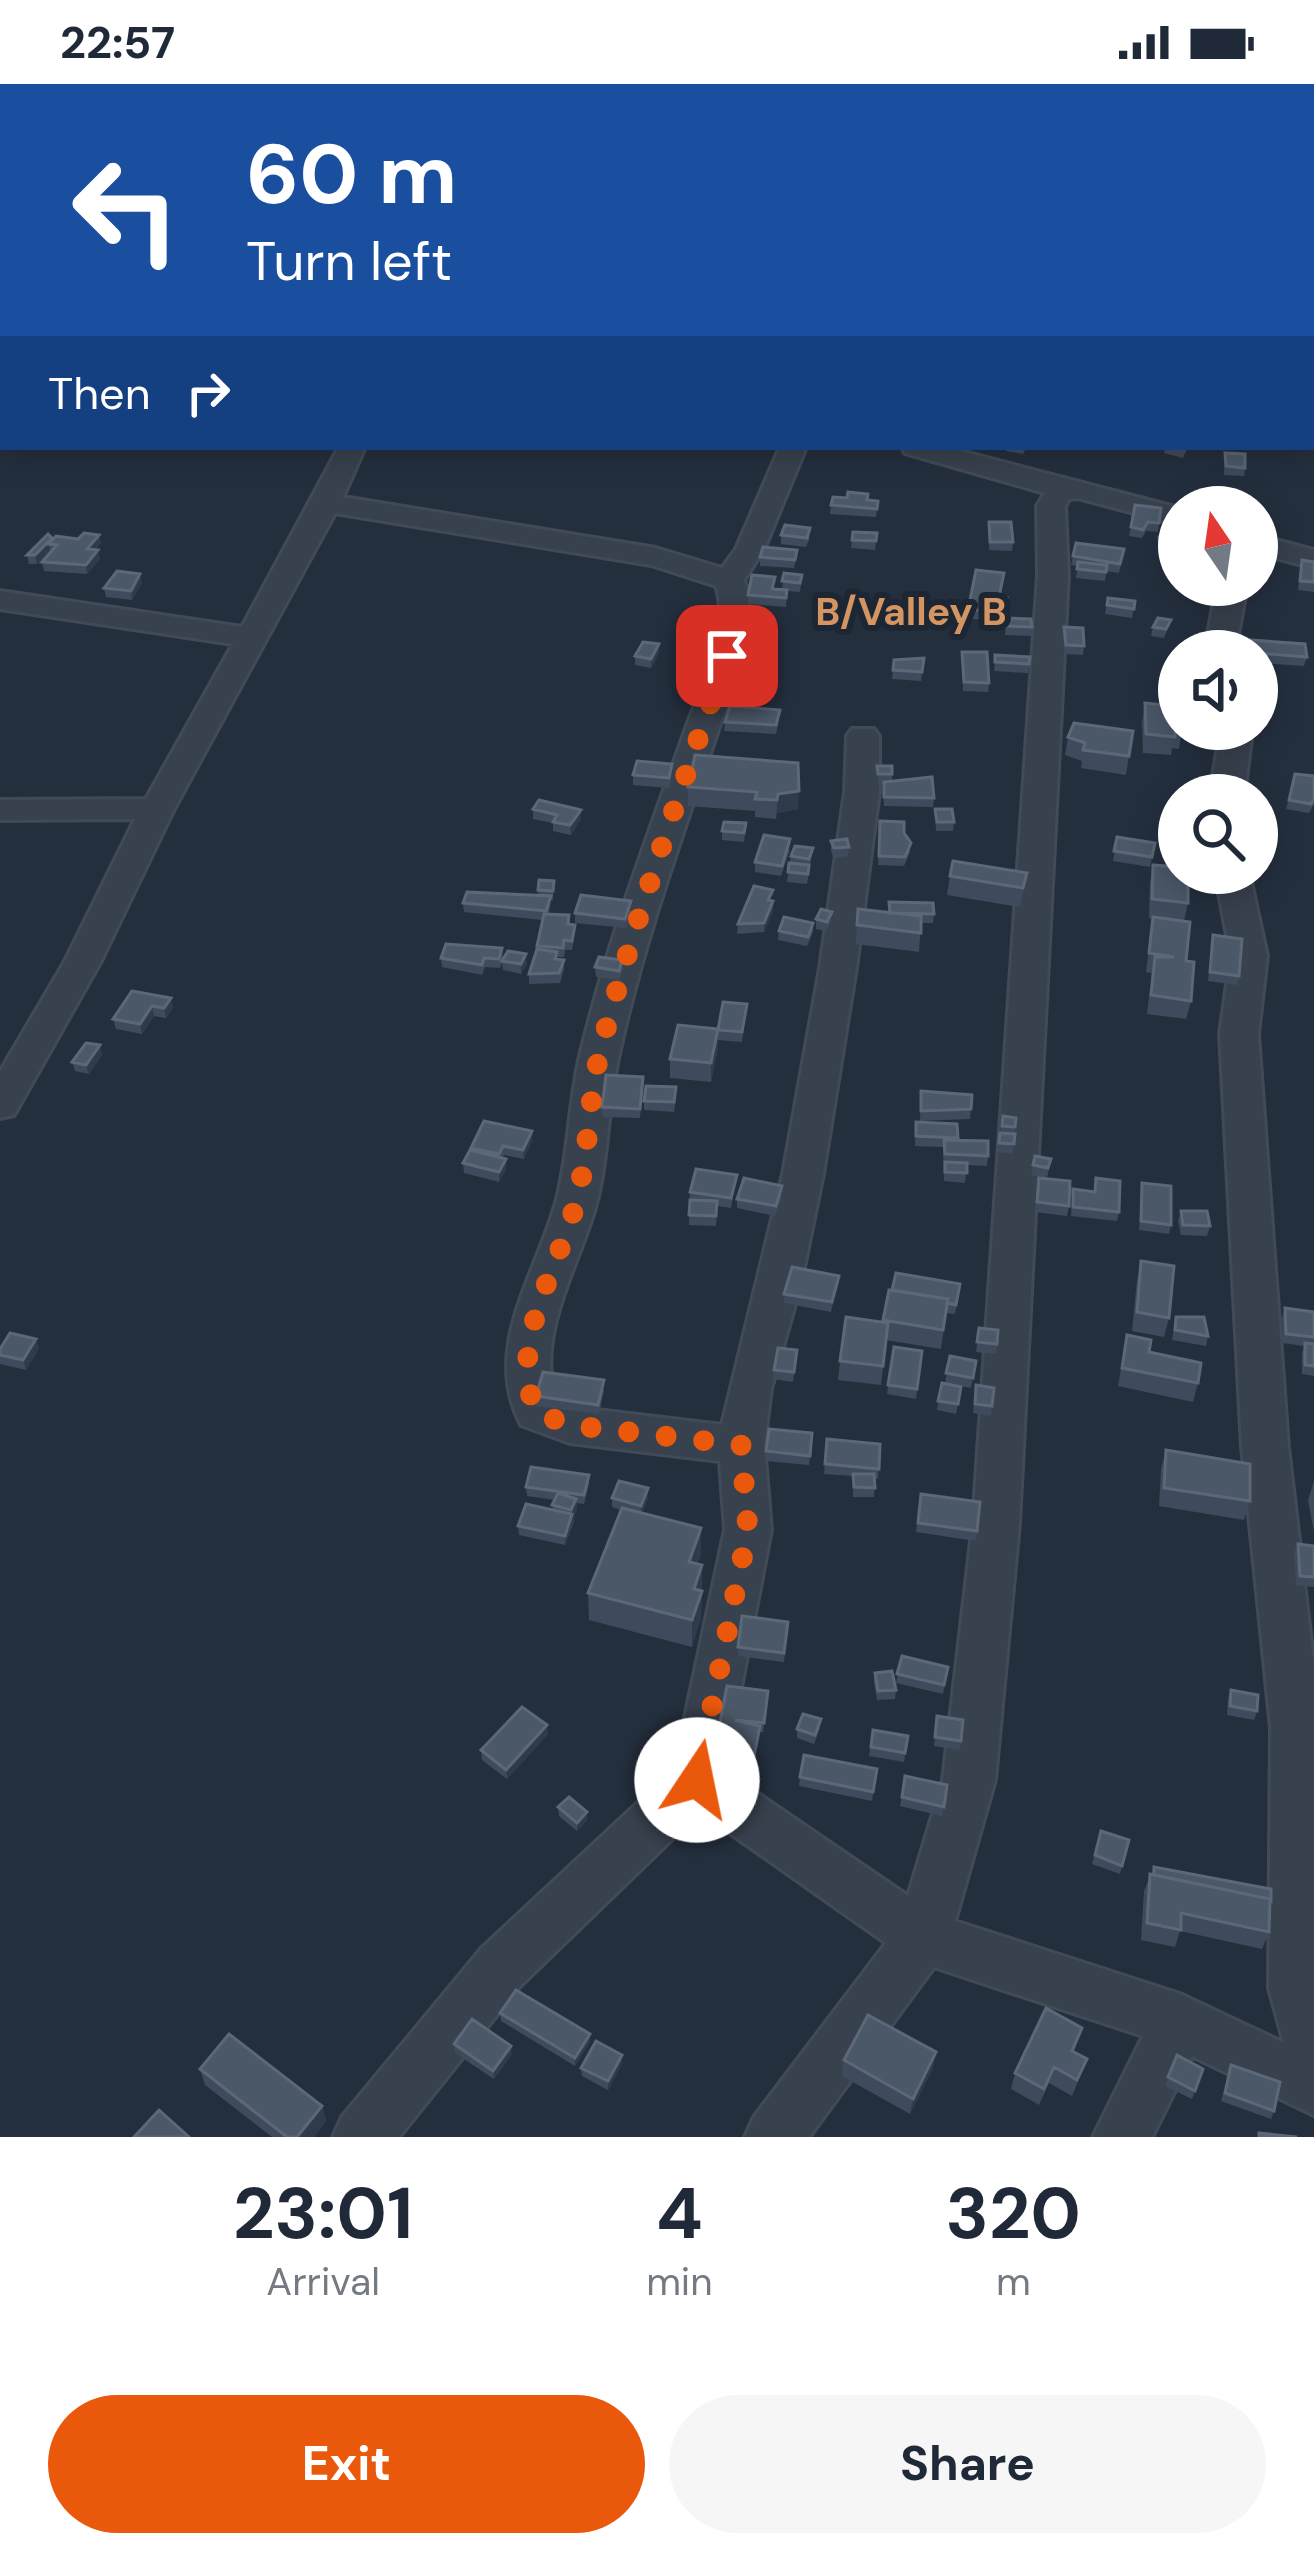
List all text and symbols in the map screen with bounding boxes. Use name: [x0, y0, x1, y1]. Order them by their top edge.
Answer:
text: 22:57: [60, 13, 175, 72]
text: 60 m: [246, 120, 457, 229]
icon: left: [48, 132, 204, 288]
text: Turn left: [246, 226, 452, 297]
icon: right: [175, 360, 241, 426]
text: Then: [48, 364, 151, 423]
north arrow: [1158, 486, 1278, 606]
map controls: [1158, 486, 1278, 894]
district label: B/Valley B: [815, 586, 1007, 637]
pin: [676, 605, 778, 707]
icon: arrive: [694, 623, 760, 689]
button: sound: [1158, 630, 1278, 750]
button: search: [1158, 774, 1278, 894]
position arrow: [634, 1717, 760, 1843]
text: 23:01: [233, 2167, 413, 2260]
text: 4: [656, 2167, 703, 2260]
text: 320: [946, 2167, 1081, 2260]
text: Arrival: [266, 2256, 380, 2307]
text: min: [646, 2256, 713, 2307]
text: m: [996, 2256, 1031, 2307]
button: Exit: [48, 2395, 645, 2533]
button: Share: [669, 2395, 1266, 2533]

